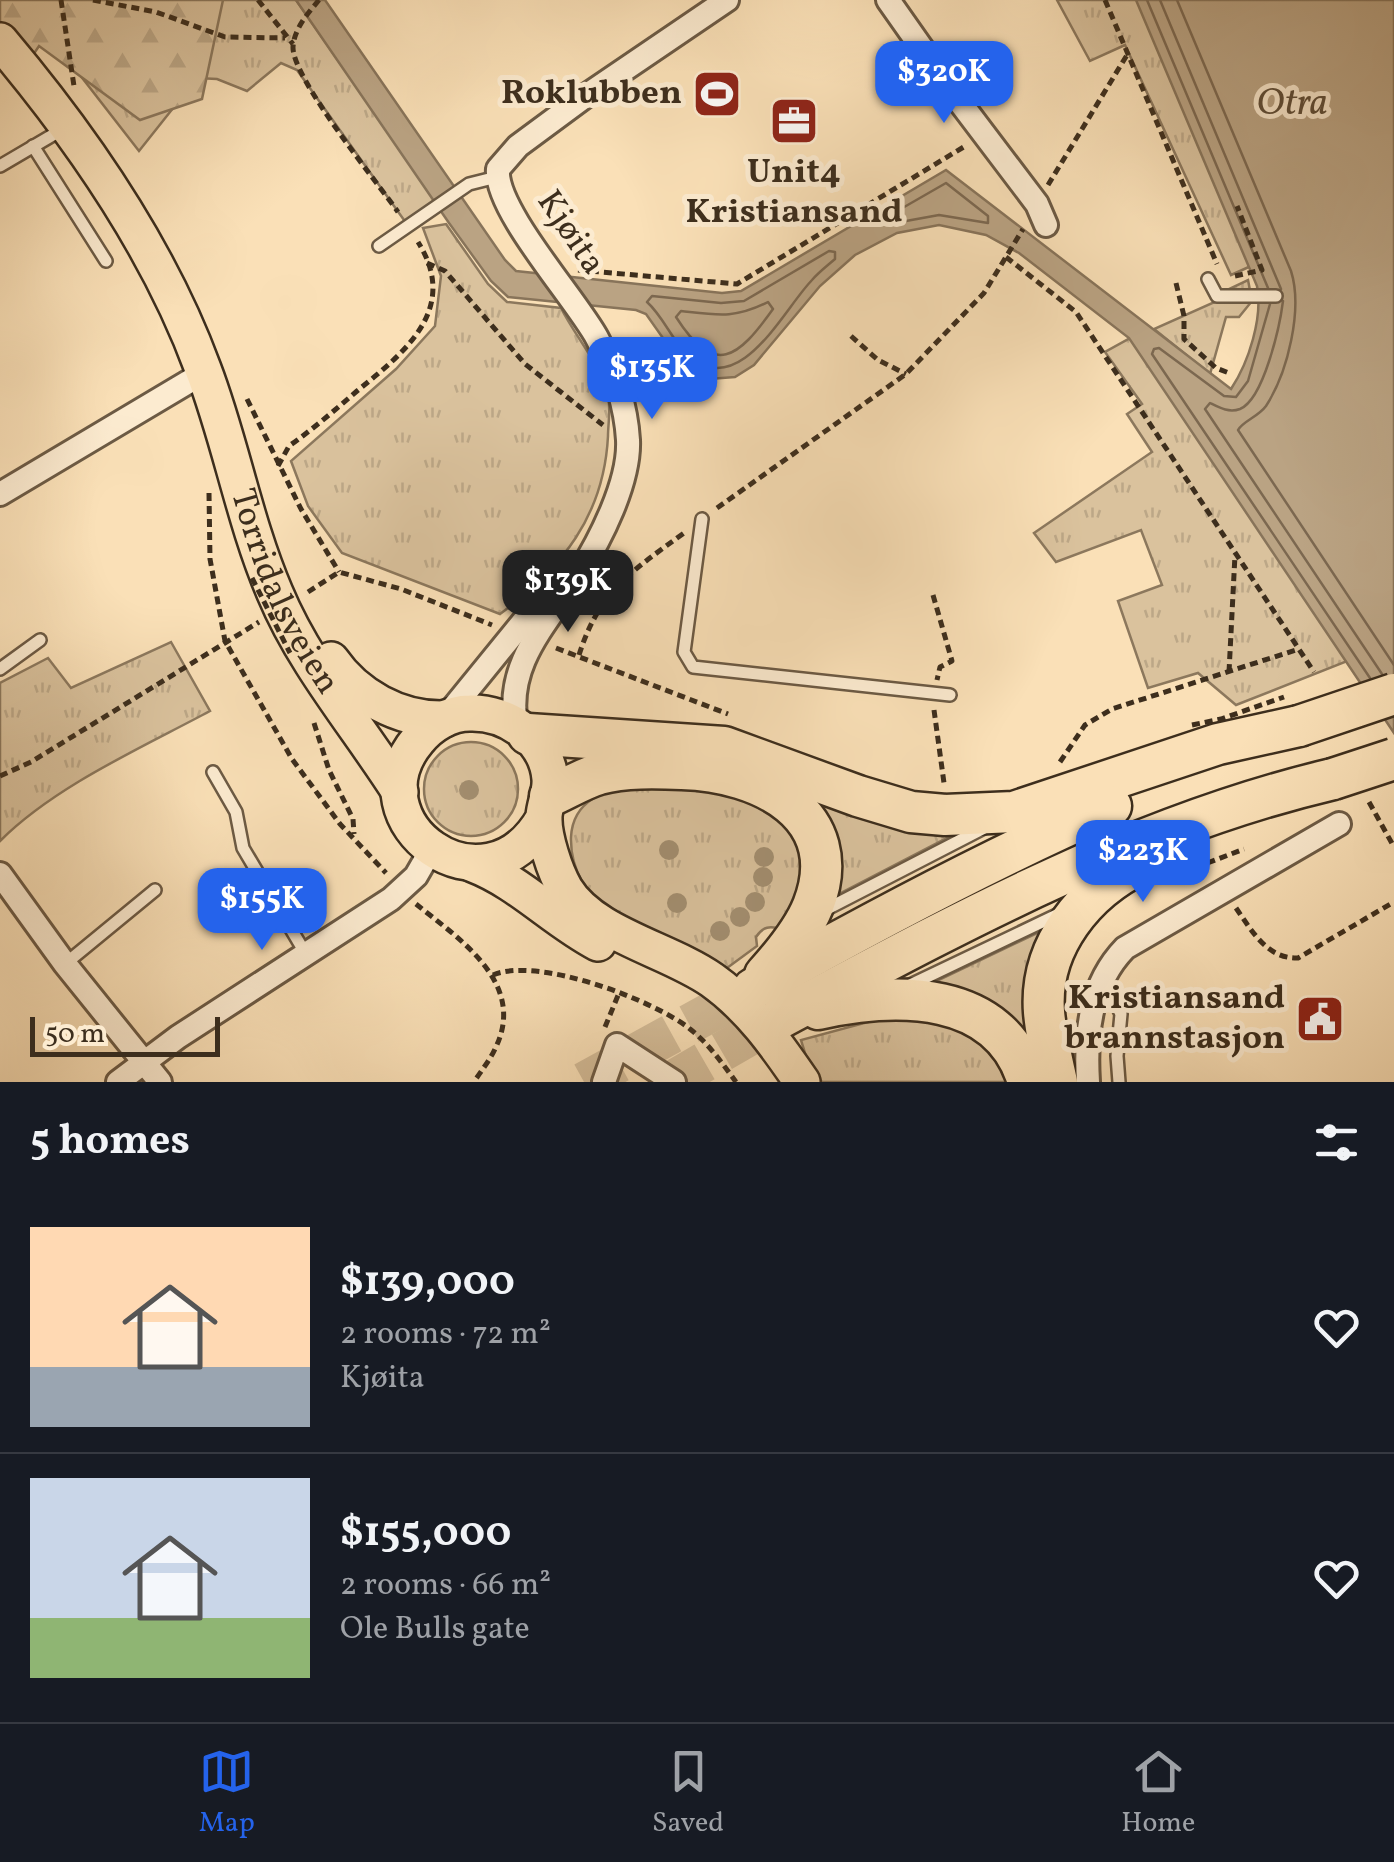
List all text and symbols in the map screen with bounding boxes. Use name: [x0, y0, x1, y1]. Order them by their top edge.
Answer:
pin: $320K: [874, 41, 1014, 126]
text: $320K: [897, 51, 991, 95]
sports icon: Roklubben: [691, 68, 743, 120]
place label: Roklubben: [501, 70, 682, 118]
water label: Otra: [1256, 78, 1328, 131]
office icon: Unit4 Kristiansand: [768, 95, 820, 147]
place label: Unit4 Kristiansand: [686, 149, 902, 237]
street label: Kjøita: [524, 181, 616, 285]
pin: $135K: [582, 337, 722, 422]
text: $135K: [609, 347, 695, 391]
street label: Torridalsveien: [217, 483, 350, 704]
pin: $139K: [498, 550, 638, 635]
text: $139K: [524, 560, 612, 604]
pin: $223K: [1073, 820, 1213, 905]
text: $223K: [1098, 830, 1188, 874]
pin: $155K: [192, 868, 332, 953]
text: $155K: [220, 878, 304, 922]
place label: Kristiansand brannstasjon: [1064, 975, 1285, 1063]
public building icon: Kristiansand brannstasjon: [1294, 993, 1346, 1045]
scale bar: [30, 1012, 220, 1056]
text: 50 m: [45, 1015, 105, 1054]
text: 5 homes: [30, 1113, 190, 1172]
icon: filters: [1309, 1115, 1364, 1170]
text: $139,000: [340, 1254, 515, 1313]
icon: home: [110, 1267, 230, 1387]
icon: heart: [1309, 1300, 1364, 1355]
text: 2 rooms · 72 m²: [340, 1313, 551, 1357]
text: Kjøita: [340, 1357, 425, 1401]
text: $155,000: [340, 1505, 511, 1564]
icon: home: [110, 1518, 230, 1638]
icon: heart: [1309, 1551, 1364, 1606]
text: 2 rooms · 66 m²: [340, 1564, 551, 1608]
text: Ole Bulls gate: [340, 1608, 530, 1652]
tab: Map: [199, 1744, 255, 1843]
tab: Saved: [652, 1744, 724, 1843]
tab: Home: [1121, 1744, 1195, 1843]

